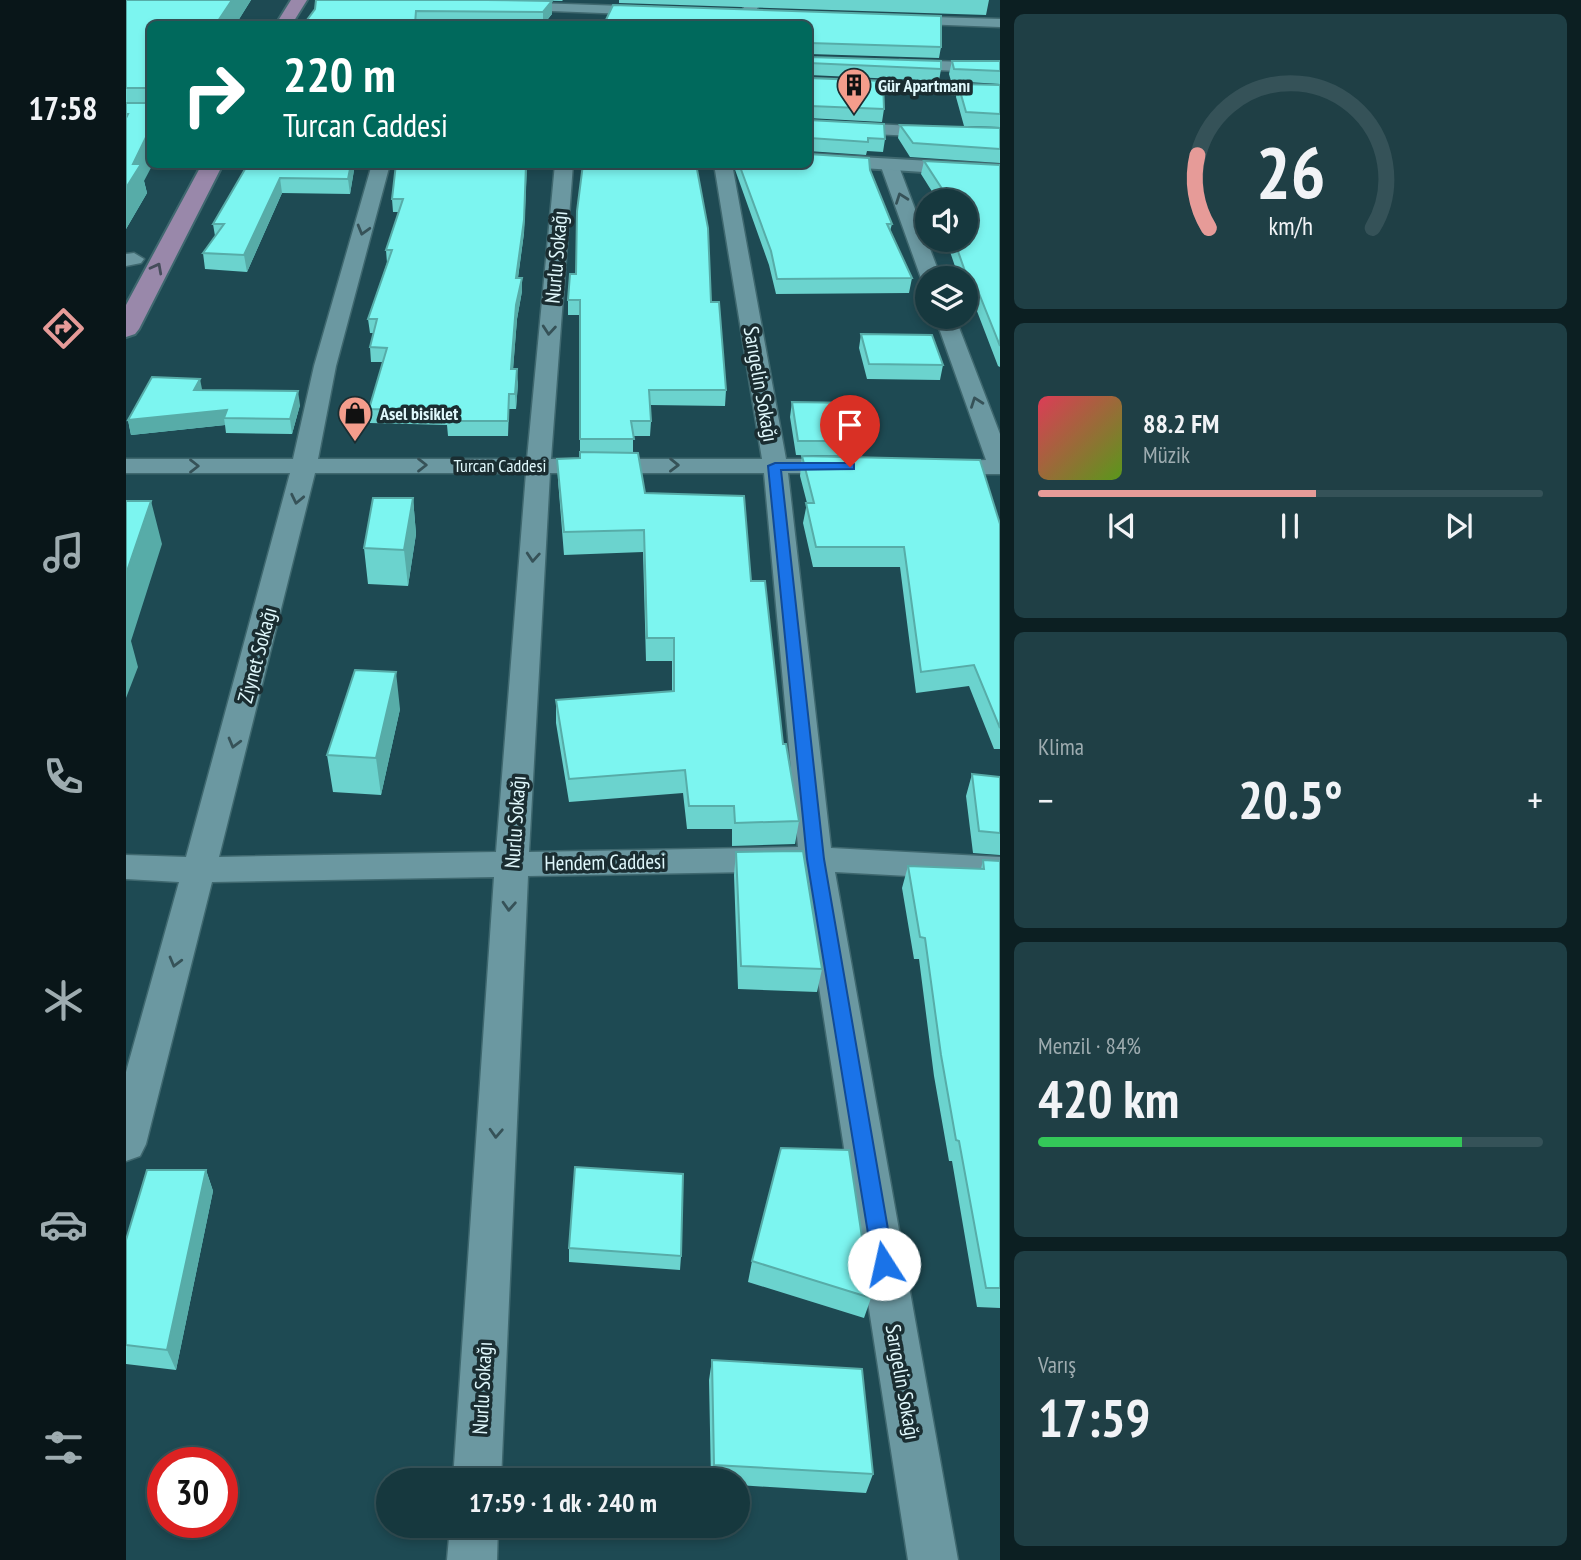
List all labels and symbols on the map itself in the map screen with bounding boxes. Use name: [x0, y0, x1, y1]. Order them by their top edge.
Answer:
building icon: Gür Apartmanı: [835, 66, 873, 115]
place label: Gür Apartmanı: [878, 74, 970, 97]
one-way arrow: [896, 193, 910, 205]
street label: Nurlu Sokağı: [539, 210, 573, 304]
one-way arrow: [357, 224, 371, 236]
one-way arrow: [149, 263, 163, 275]
street label: Sarıgelin Sokağı: [738, 324, 784, 444]
one-way arrow: [542, 325, 557, 336]
shop icon: Asel bisiklet: [336, 394, 374, 443]
pin: [820, 395, 880, 467]
one-way arrow: [971, 396, 985, 408]
place label: Asel bisiklet: [379, 402, 459, 425]
street label: Turcan Caddesi: [454, 454, 546, 477]
one-way arrow: [417, 457, 427, 473]
one-way arrow: [189, 458, 200, 474]
one-way arrow: [668, 458, 679, 473]
one-way arrow: [290, 493, 305, 505]
one-way arrow: [526, 552, 541, 563]
street label: Ziynet Sokağı: [231, 604, 283, 706]
one-way arrow: [228, 736, 242, 748]
street label: Nurlu Sokağı: [498, 775, 532, 869]
street label: Hendem Caddesi: [544, 847, 666, 877]
one-way arrow: [502, 901, 517, 912]
one-way arrow: [169, 956, 184, 968]
one-way arrow: [489, 1128, 504, 1139]
position arrow: [847, 1227, 921, 1301]
street label: Sarıgelin Sokağı: [880, 1322, 926, 1442]
street label: Nurlu Sokağı: [466, 1341, 498, 1435]
speed limit sign: 30: [147, 1447, 238, 1538]

